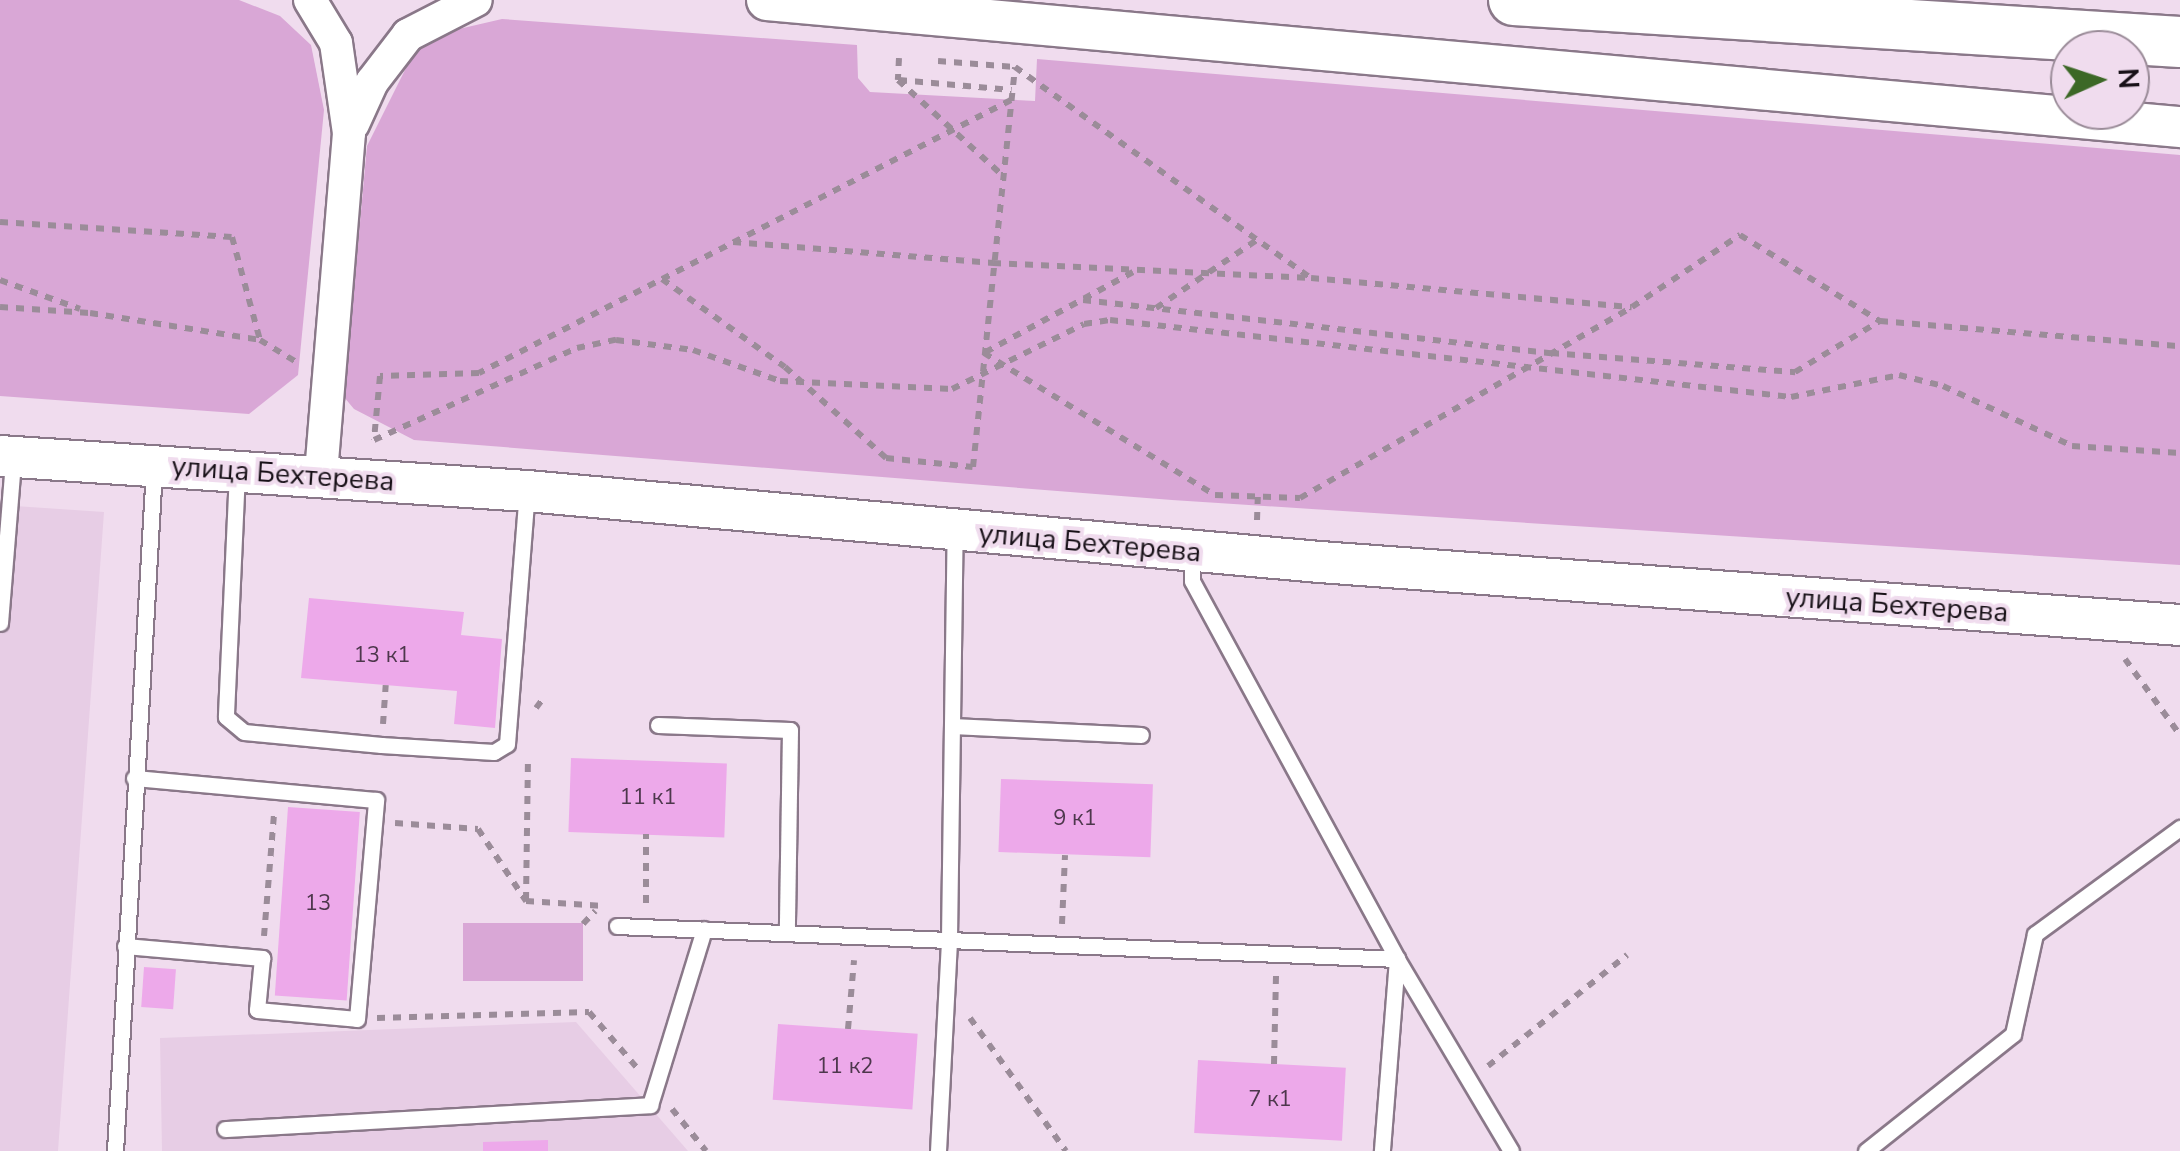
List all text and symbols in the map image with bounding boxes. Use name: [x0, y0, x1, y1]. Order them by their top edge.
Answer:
north arrow: [2050, 30, 2150, 130]
text: N: [2108, 67, 2147, 90]
street label: улица Бехтерева: [170, 449, 396, 499]
street label: улица Бехтерева: [977, 517, 1203, 569]
street label: улица Бехтерева: [1784, 580, 2010, 630]
house number: 13 к1: [354, 643, 410, 669]
house number: 11 к1: [620, 785, 676, 811]
house number: 9 к1: [1053, 806, 1097, 832]
house number: 13: [305, 891, 331, 917]
house number: 11 к2: [817, 1054, 873, 1080]
house number: 7 к1: [1248, 1087, 1292, 1113]

